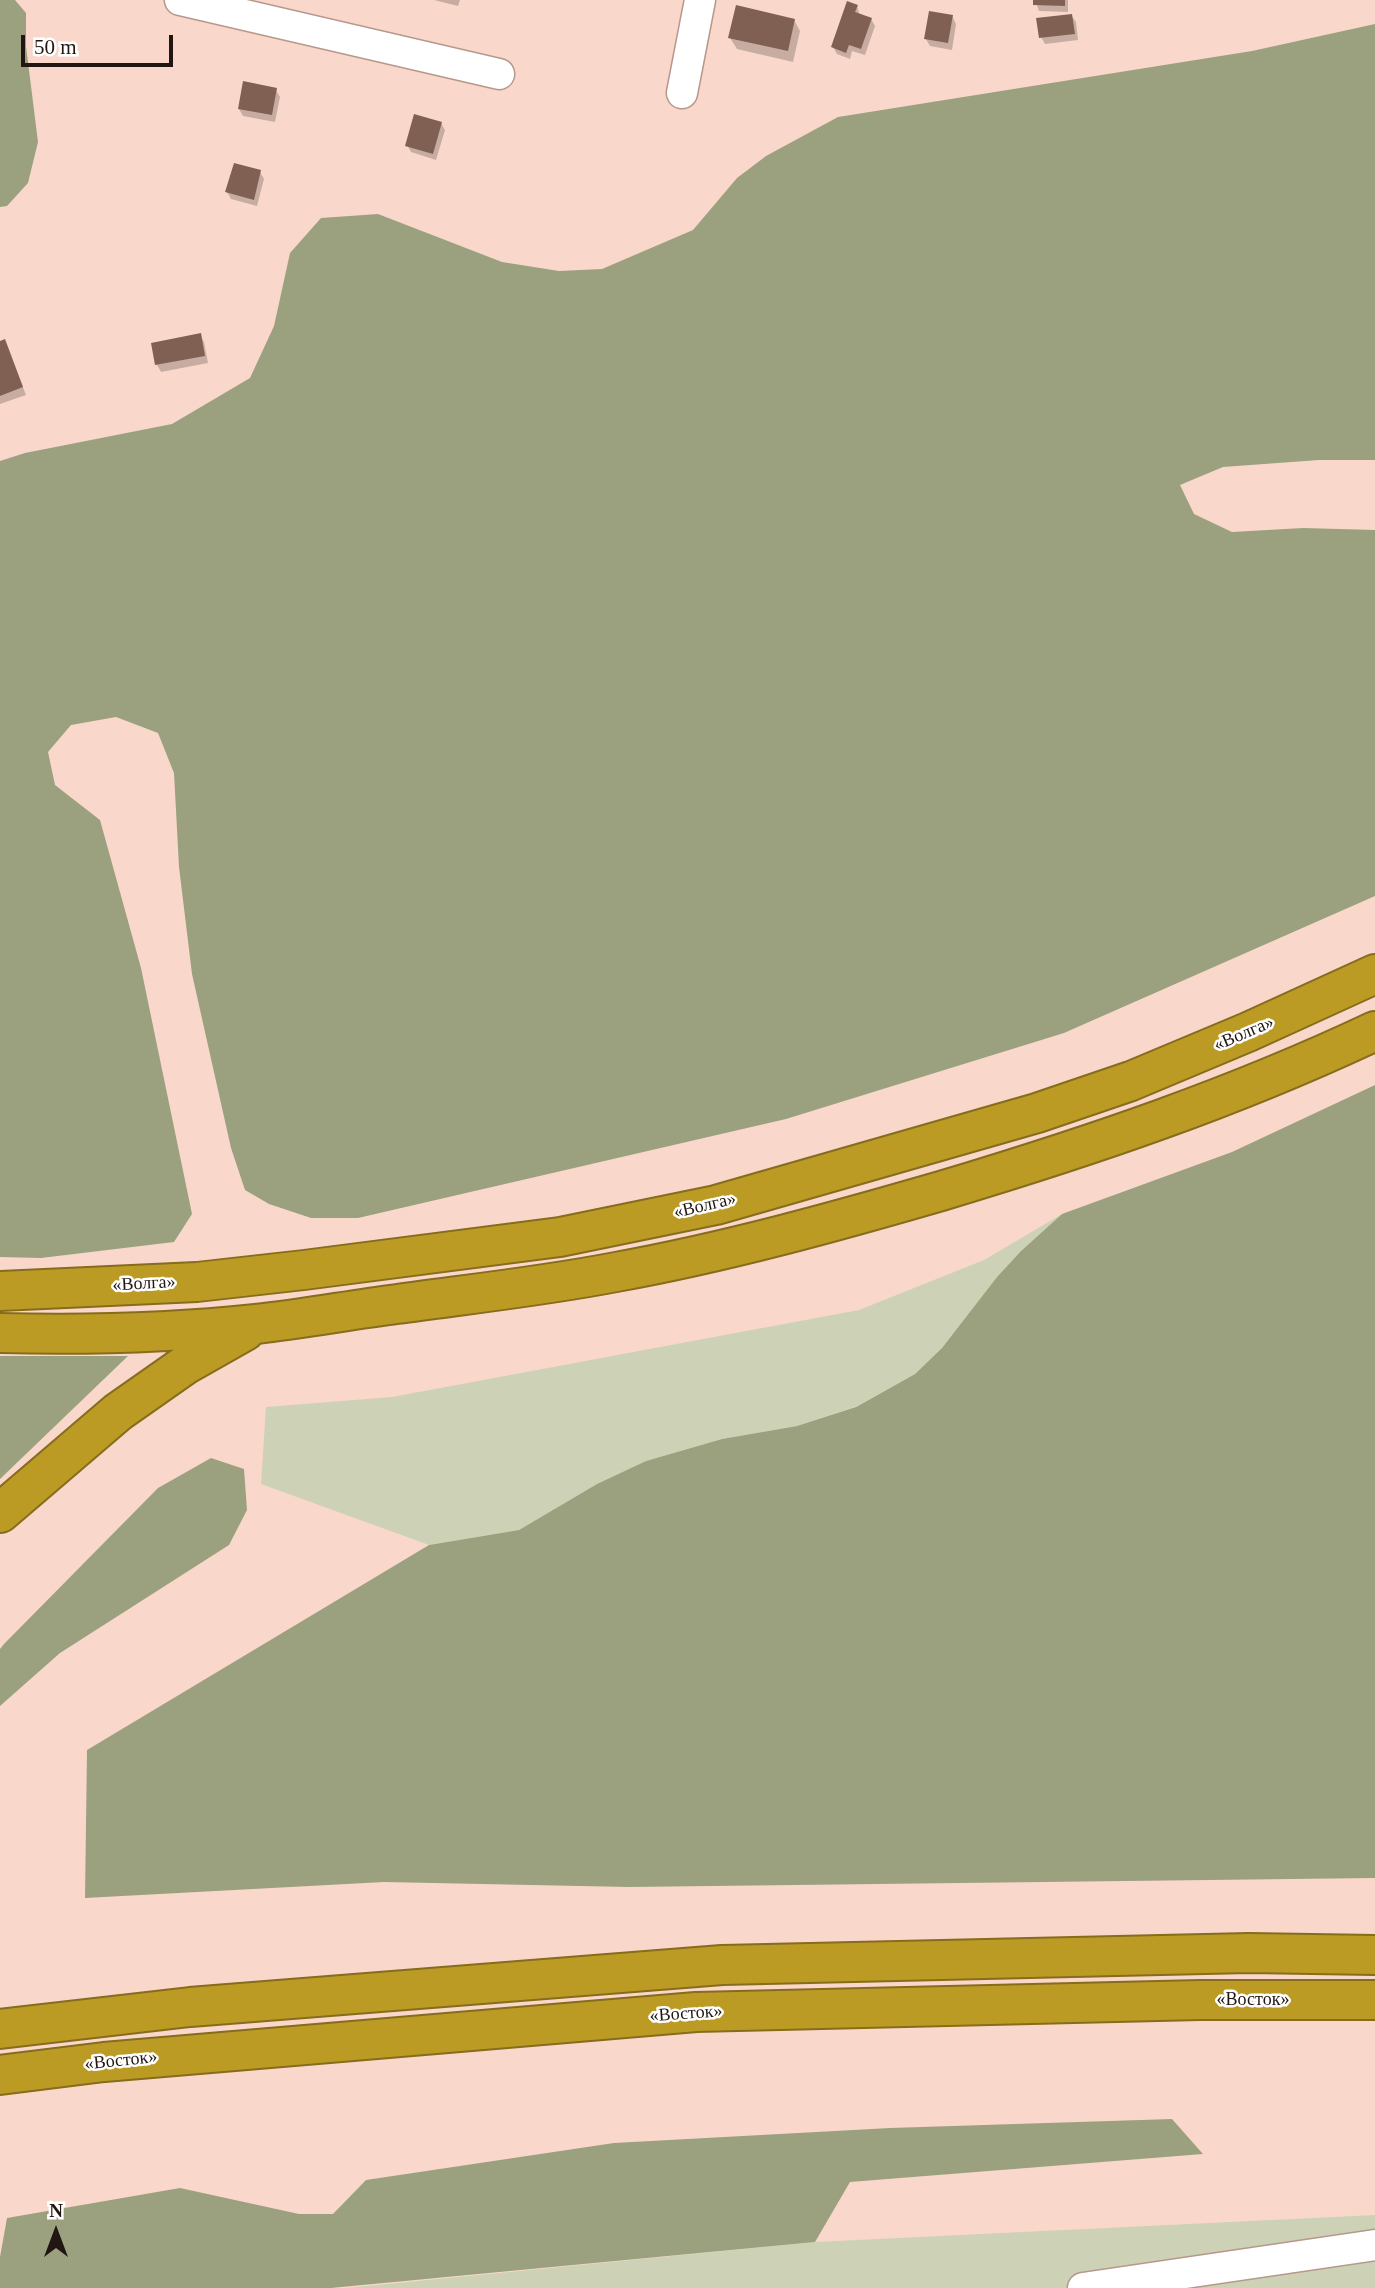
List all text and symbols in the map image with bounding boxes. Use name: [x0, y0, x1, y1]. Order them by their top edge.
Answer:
scale bar: [24, 21, 177, 65]
text: 50 m: [34, 35, 77, 59]
street label: «Волга»: [1211, 1012, 1277, 1056]
street label: «Волга»: [672, 1188, 738, 1224]
street label: «Волга»: [112, 1272, 176, 1296]
street label: «Восток»: [1217, 1989, 1289, 2011]
street label: «Восток»: [649, 2001, 723, 2027]
street label: «Восток»: [84, 2046, 158, 2076]
north arrow: [21, 2197, 91, 2267]
text: N: [49, 2200, 63, 2221]

